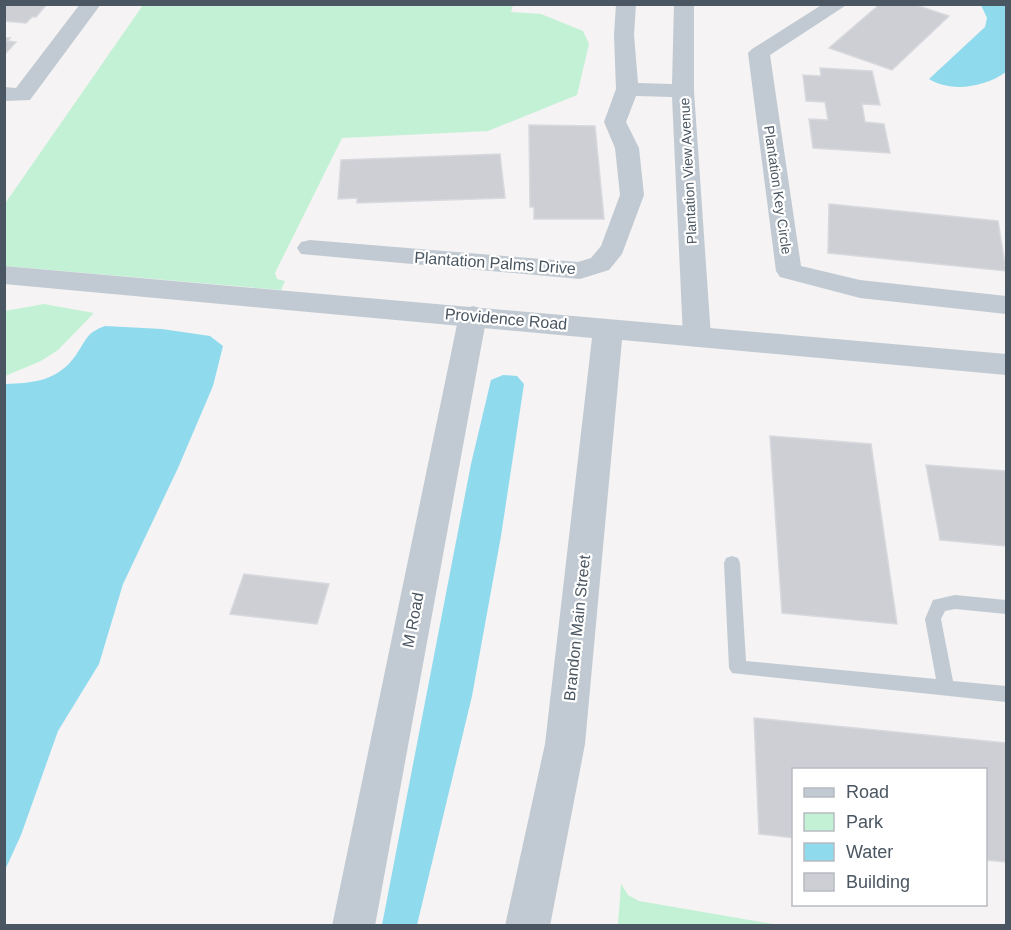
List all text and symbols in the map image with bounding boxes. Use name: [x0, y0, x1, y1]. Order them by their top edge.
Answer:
street label: Plantation View Avenue: [676, 97, 700, 245]
street label: Plantation Key Circle: [761, 125, 795, 256]
street label: Plantation Palms Drive: [414, 249, 576, 277]
street label: Providence Road: [444, 305, 568, 333]
street label: Brandon Main Street: [561, 554, 593, 702]
street label: M Road: [399, 591, 427, 649]
legend: [792, 768, 987, 906]
text: Road: [846, 782, 889, 802]
text: Park: [846, 812, 884, 832]
text: Water: [846, 842, 893, 862]
text: Building: [846, 872, 910, 892]

